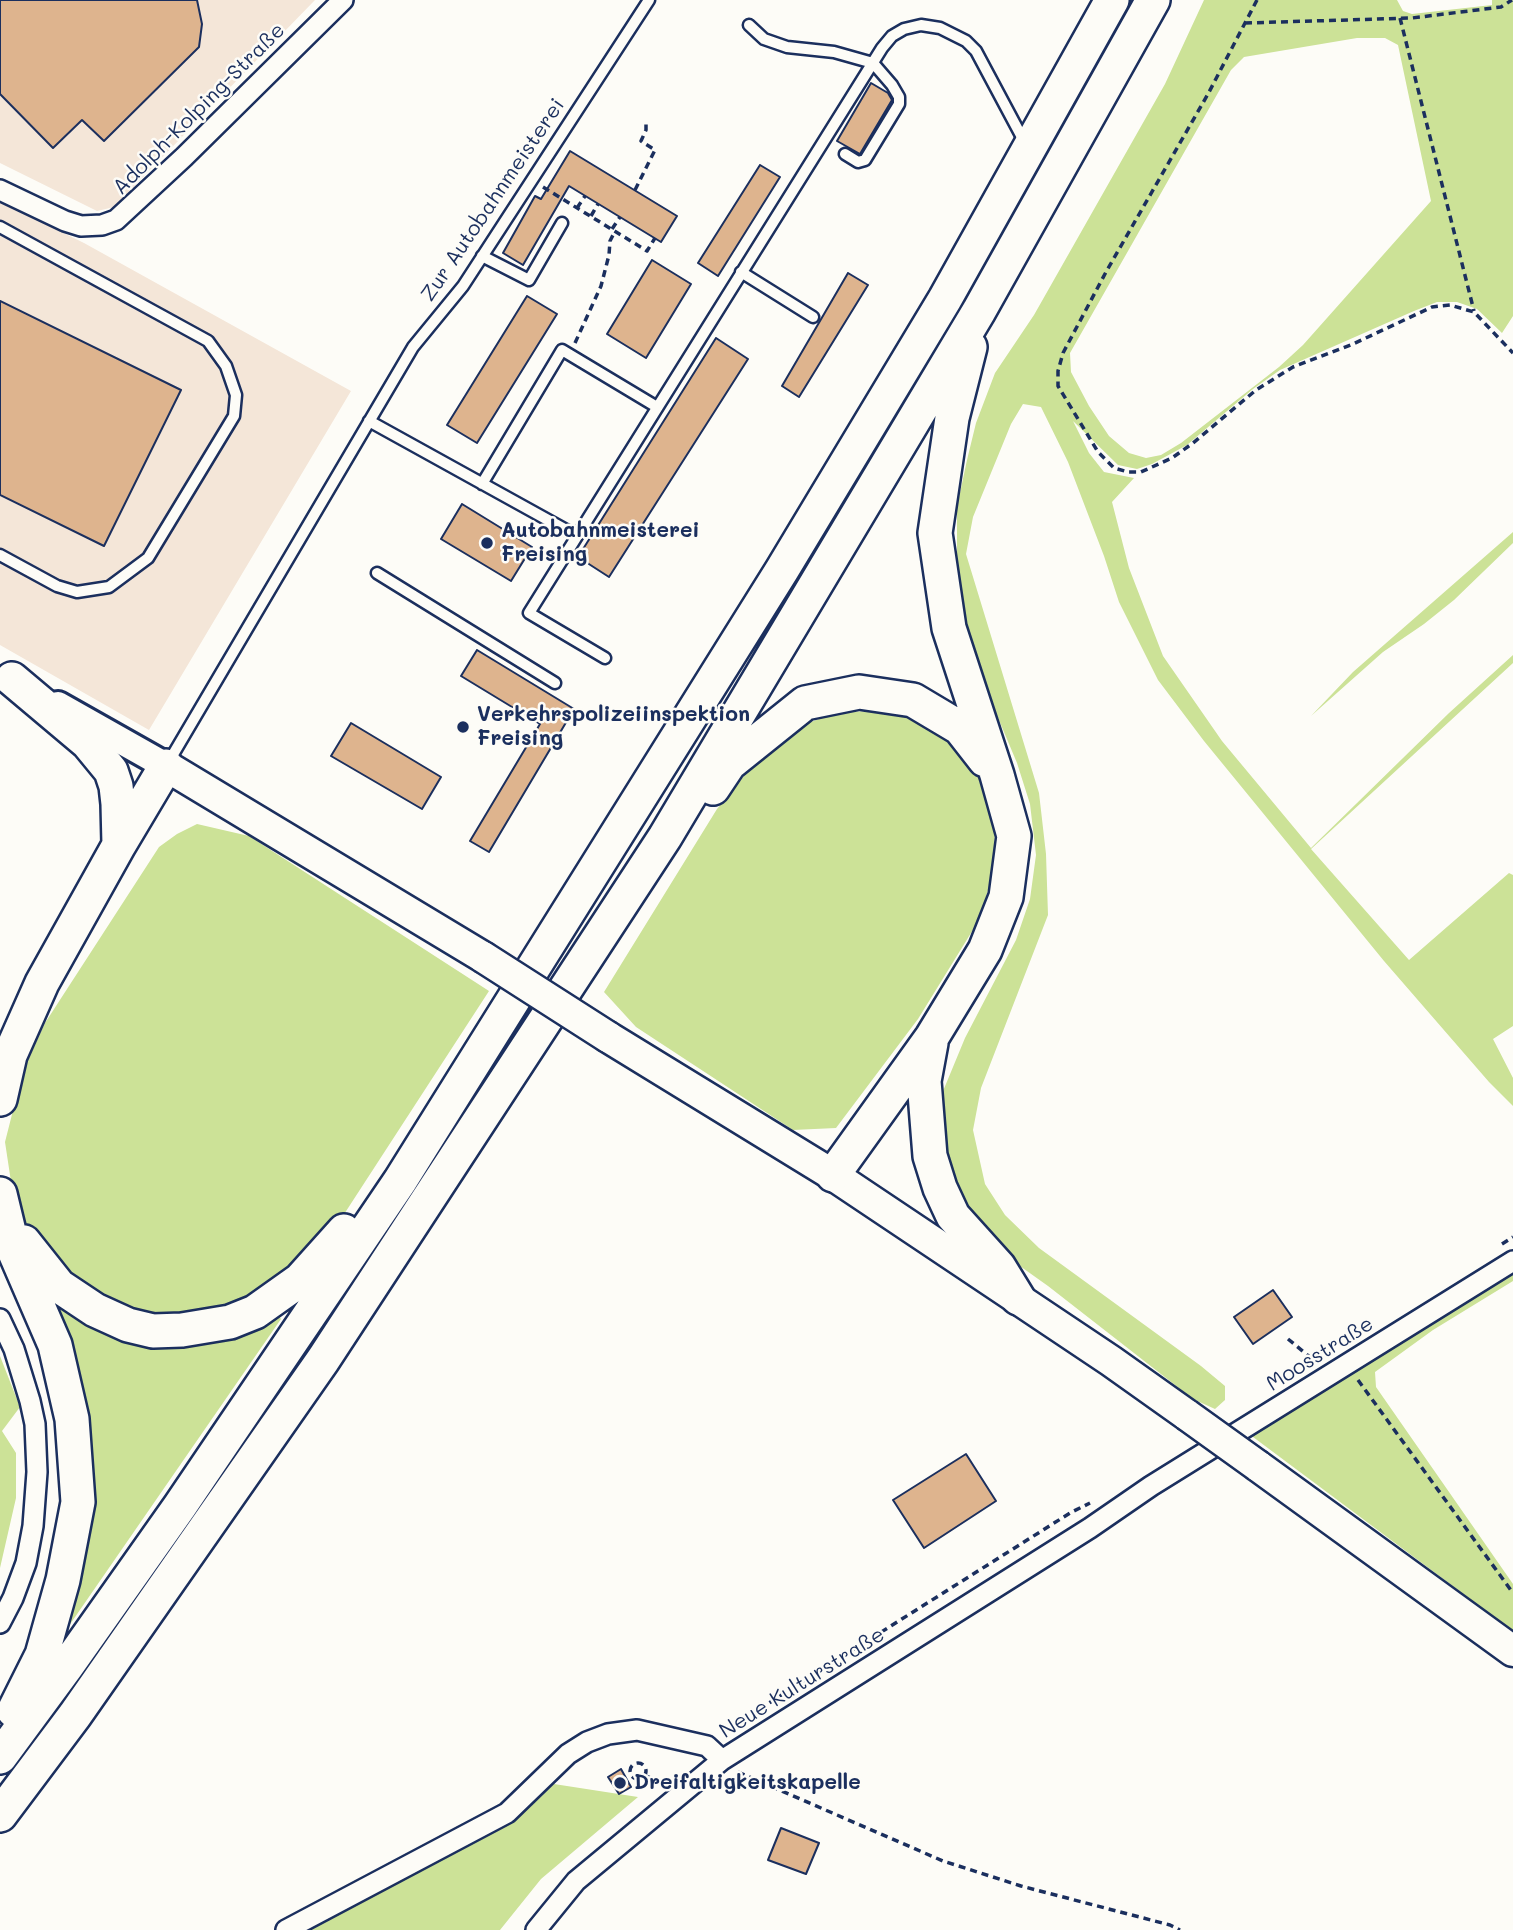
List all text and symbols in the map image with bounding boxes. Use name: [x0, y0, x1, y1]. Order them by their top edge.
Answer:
street label: Adolph-Kolping-Straße: [108, 18, 290, 200]
street label: Zur Autobahnmeisterei: [416, 94, 570, 306]
place label: Autobahnmeisterei Freising: [501, 518, 700, 568]
marker: Autobahnmeisterei Freising: [479, 535, 495, 551]
place label: Verkehrspolizeiinspektion Freising: [477, 702, 750, 752]
marker: Verkehrspolizeiinspektion Freising: [455, 719, 471, 735]
street label: Moosstraße: [1262, 1311, 1378, 1397]
street label: Neue Kulturstraße: [715, 1622, 889, 1744]
place label: Dreifaltigkeitskapelle: [634, 1770, 861, 1796]
marker: Dreifaltigkeitskapelle: [612, 1775, 628, 1791]

